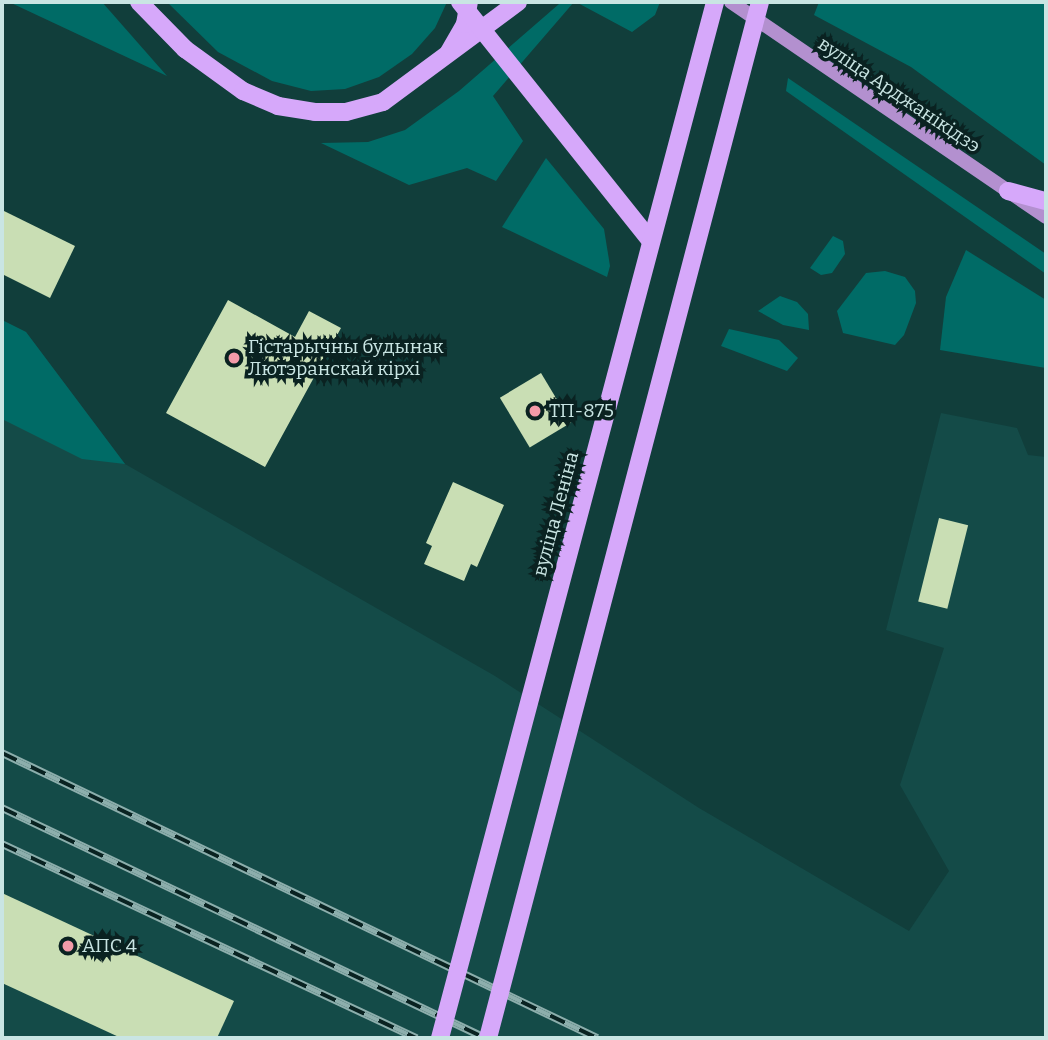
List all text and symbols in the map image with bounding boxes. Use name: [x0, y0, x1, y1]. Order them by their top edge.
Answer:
street label: вуліца Арджанікідзэ: [814, 32, 984, 158]
place label: Гістарычны будынак Лютэранскай кірхі: [248, 336, 444, 380]
marker: Гістарычны будынак Лютэранскай кірхі: [226, 350, 242, 366]
place label: ТП-875: [549, 400, 614, 422]
marker: ТП-875: [527, 403, 543, 419]
street label: вуліца Леніна: [528, 449, 584, 579]
place label: АПС 4: [82, 935, 137, 957]
marker: АПС 4: [60, 938, 76, 954]

